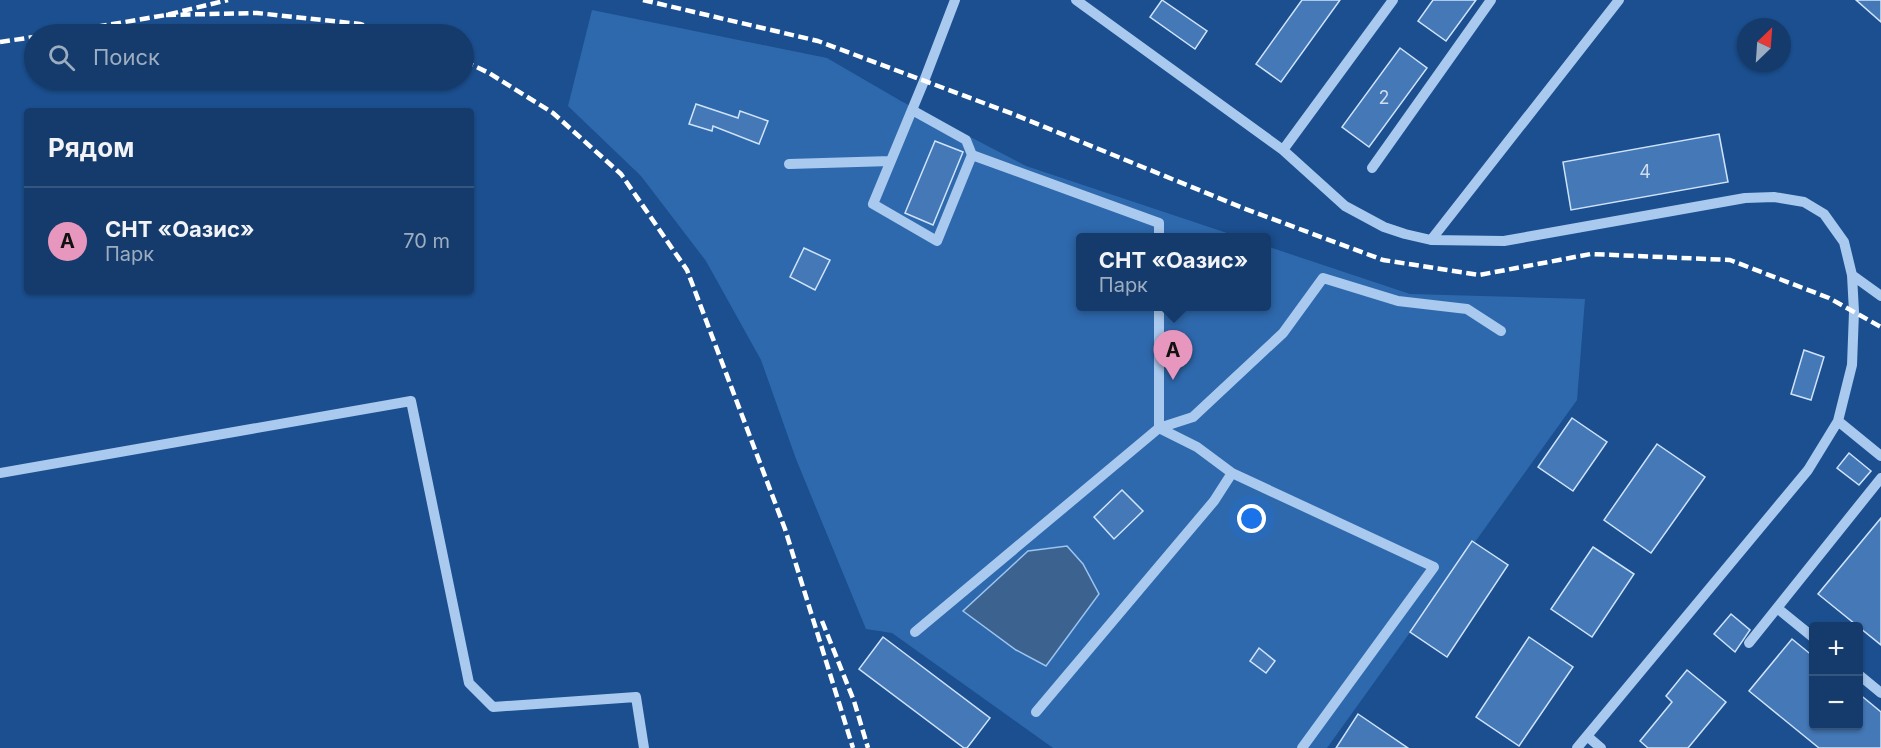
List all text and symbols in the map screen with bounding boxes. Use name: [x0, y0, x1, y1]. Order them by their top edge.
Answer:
north arrow: [1737, 18, 1791, 72]
search box: [24, 24, 474, 90]
icon: search: [45, 41, 78, 74]
text: Поиск: [93, 44, 160, 70]
house number: 2: [1379, 87, 1389, 108]
text: Рядом: [48, 132, 134, 163]
house number: 4: [1639, 161, 1651, 182]
text: СНТ «Оазис»: [105, 216, 254, 242]
text: A: [60, 229, 75, 253]
text: 70 m: [403, 229, 450, 253]
popup: [1076, 233, 1271, 311]
text: Парк: [105, 242, 154, 266]
text: СНТ «Оазис»: [1099, 247, 1248, 273]
text: Парк: [1099, 273, 1148, 297]
pin: A: [1154, 330, 1192, 380]
your location: [1237, 504, 1266, 533]
map controls: [1809, 622, 1863, 730]
button: +: [1809, 622, 1863, 676]
button: −: [1809, 676, 1863, 730]

